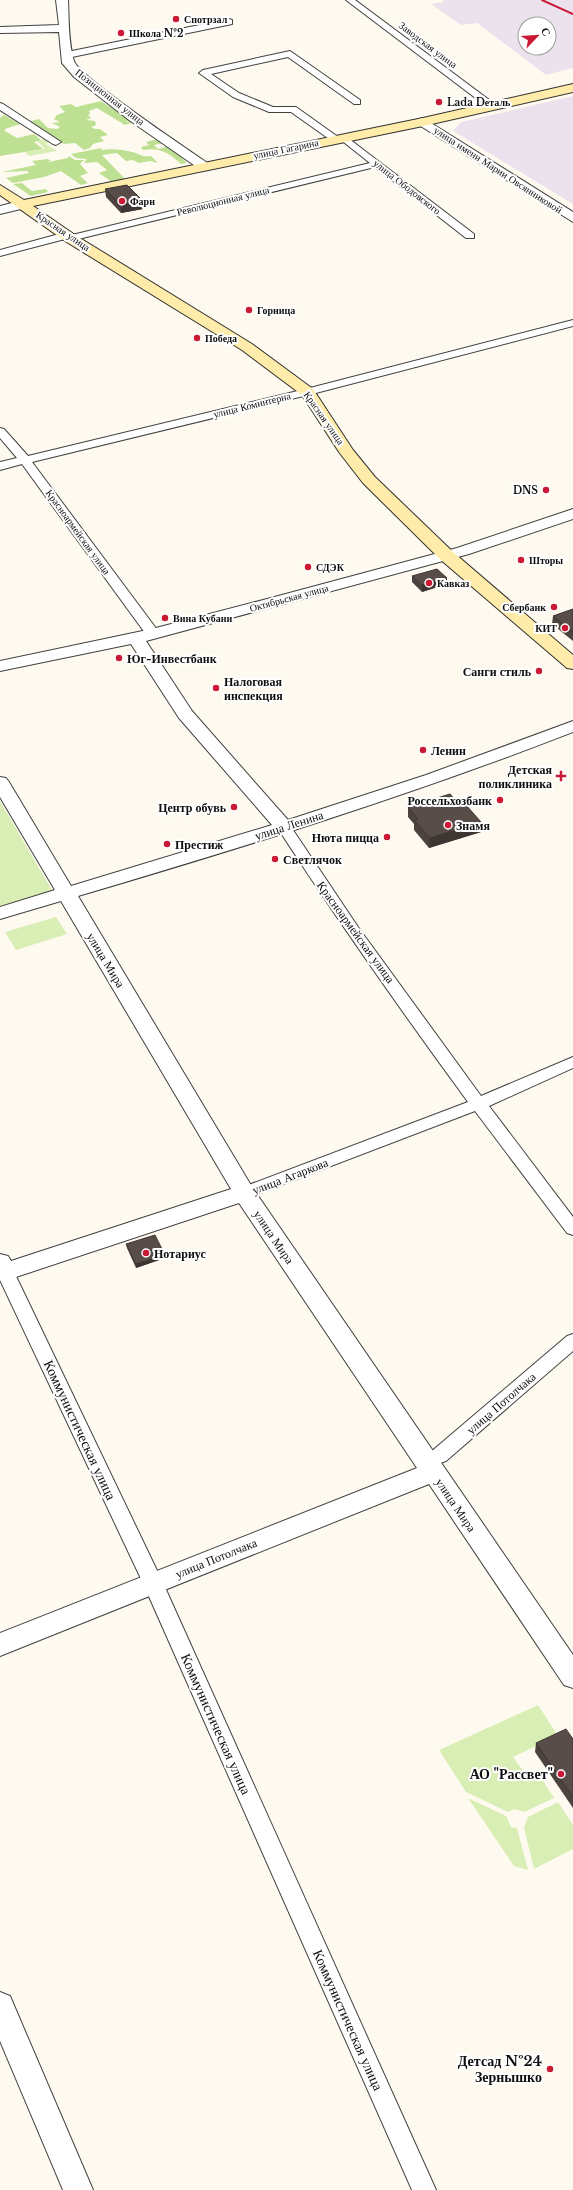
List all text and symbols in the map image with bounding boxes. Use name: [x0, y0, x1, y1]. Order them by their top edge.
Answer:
place label: Спотрзал: [184, 13, 228, 26]
marker: Спотрзал: [171, 14, 181, 24]
north arrow: [517, 16, 557, 56]
street label: Заводская улица: [396, 19, 460, 71]
text: С: [538, 25, 554, 38]
place label: Школа №2: [129, 27, 184, 40]
marker: Школа №2: [116, 28, 126, 38]
street label: Позиционная улица: [73, 66, 148, 128]
place label: Lada Dеталь: [447, 96, 511, 109]
marker: Lada Dеталь: [434, 97, 444, 107]
street label: улица имени Марии Овсянниковой: [431, 124, 565, 217]
street label: улица Гагарина: [252, 136, 320, 162]
street label: улица Ободовского: [371, 157, 443, 217]
street label: Революционная улица: [175, 183, 271, 219]
place label: Фарн: [130, 195, 155, 208]
marker: Фарн: [117, 196, 127, 206]
street label: Красная улица: [33, 208, 93, 254]
place label: Горница: [257, 304, 295, 317]
marker: Горница: [244, 305, 254, 315]
place label: Победа: [205, 332, 237, 345]
marker: Победа: [192, 333, 202, 343]
street label: улица Коминтерна: [212, 389, 293, 421]
street label: Красная улица: [301, 389, 348, 448]
place label: DNS: [513, 484, 538, 497]
marker: DNS: [541, 485, 551, 495]
street label: Красноармейская улица: [43, 487, 114, 578]
place label: Шторы: [529, 554, 563, 567]
marker: Шторы: [516, 555, 526, 565]
place label: СДЭК: [316, 561, 345, 574]
marker: СДЭК: [303, 562, 313, 572]
place label: Кавказ: [437, 577, 469, 590]
marker: Кавказ: [424, 578, 434, 588]
street label: Октябрьская улица: [248, 581, 330, 615]
place label: Сбербанк: [502, 601, 546, 614]
marker: Сбербанк: [549, 602, 559, 612]
place label: Вина Кубани: [173, 612, 232, 625]
marker: Вина Кубани: [160, 613, 170, 623]
place label: КИТ: [535, 622, 557, 635]
marker: КИТ: [560, 623, 570, 633]
place label: Юг-Инвестбанк: [127, 651, 217, 666]
marker: Юг-Инвестбанк: [114, 653, 124, 663]
place label: Санги стиль: [463, 664, 532, 679]
marker: Санги стиль: [534, 666, 544, 676]
place label: Налоговая инспекция: [224, 674, 283, 703]
marker: Налоговая инспекция: [211, 683, 221, 693]
place label: Ленин: [431, 743, 466, 758]
marker: Ленин: [418, 745, 428, 755]
place label: Детская поликлиника: [478, 762, 553, 791]
marker: Детская поликлиника: [555, 770, 567, 782]
place label: Россельхозбанк: [408, 793, 492, 808]
marker: Россельхозбанк: [495, 795, 505, 805]
place label: Центр обувь: [158, 800, 227, 815]
marker: Центр обувь: [229, 802, 239, 812]
street label: улица Ленина: [253, 807, 326, 843]
place label: Знамя: [456, 818, 490, 833]
marker: Знамя: [443, 820, 453, 830]
place label: Нюта пицца: [312, 830, 379, 845]
marker: Нюта пицца: [382, 832, 392, 842]
place label: Престиж: [175, 837, 224, 852]
marker: Престиж: [162, 839, 172, 849]
place label: Светлячок: [283, 852, 342, 867]
marker: Светлячок: [270, 854, 280, 864]
street label: Красноармейская улица: [314, 878, 398, 986]
street label: улица Мира: [84, 930, 129, 991]
street label: улица Агаркова: [250, 1154, 331, 1197]
street label: улица Мира: [251, 1207, 298, 1267]
place label: Нотариус: [154, 1246, 206, 1261]
marker: Нотариус: [141, 1248, 151, 1258]
street label: Коммунистическая улица: [40, 1357, 121, 1504]
street label: улица Потолчака: [463, 1368, 539, 1437]
street label: улица Мира: [433, 1475, 480, 1535]
street label: улица Потолчака: [173, 1535, 260, 1581]
street label: Коммунистическая улица: [177, 1651, 256, 1798]
place label: АО "Рассвет": [470, 1765, 553, 1783]
marker: АО "Рассвет": [556, 1769, 566, 1779]
street label: Коммунистическая улица: [309, 1947, 388, 2094]
place label: Детсад №24 Зернышко: [458, 2052, 542, 2086]
marker: Детсад №24 Зернышко: [545, 2064, 555, 2074]

